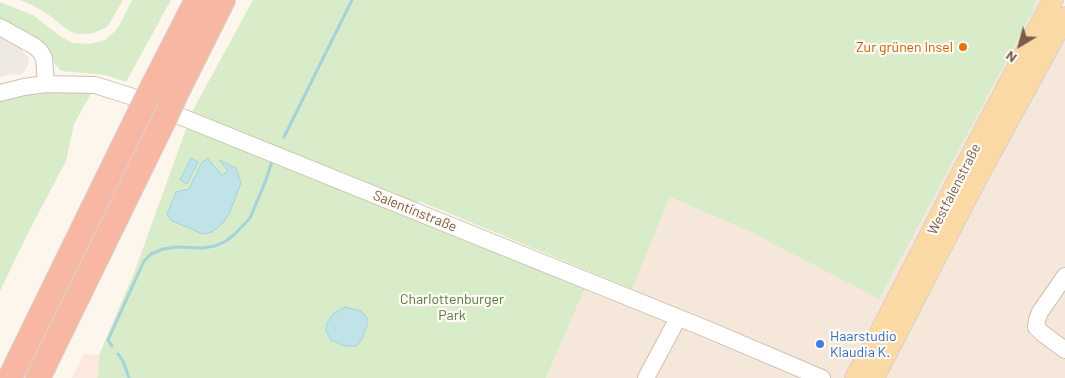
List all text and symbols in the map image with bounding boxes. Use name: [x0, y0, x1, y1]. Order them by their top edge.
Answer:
north arrow: [995, 20, 1045, 70]
place label: Zur grünen Insel: [856, 39, 953, 55]
marker: Zur grünen Insel: [957, 41, 969, 53]
text: N: [1002, 48, 1020, 67]
street label: Westfalenstraße: [924, 141, 984, 237]
street label: Salentinstraße: [371, 187, 459, 235]
park label: Charlottenburger Park: [400, 291, 504, 324]
place label: Haarstudio Klaudia K.: [830, 328, 897, 361]
marker: Haarstudio Klaudia K.: [814, 338, 826, 350]

